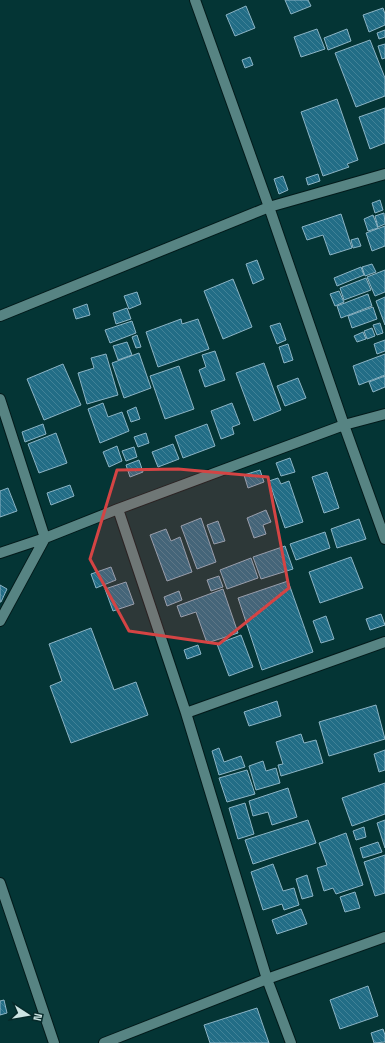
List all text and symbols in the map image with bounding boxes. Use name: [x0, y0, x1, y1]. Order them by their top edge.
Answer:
north arrow: [8, 995, 48, 1035]
text: N: [30, 1012, 45, 1022]

